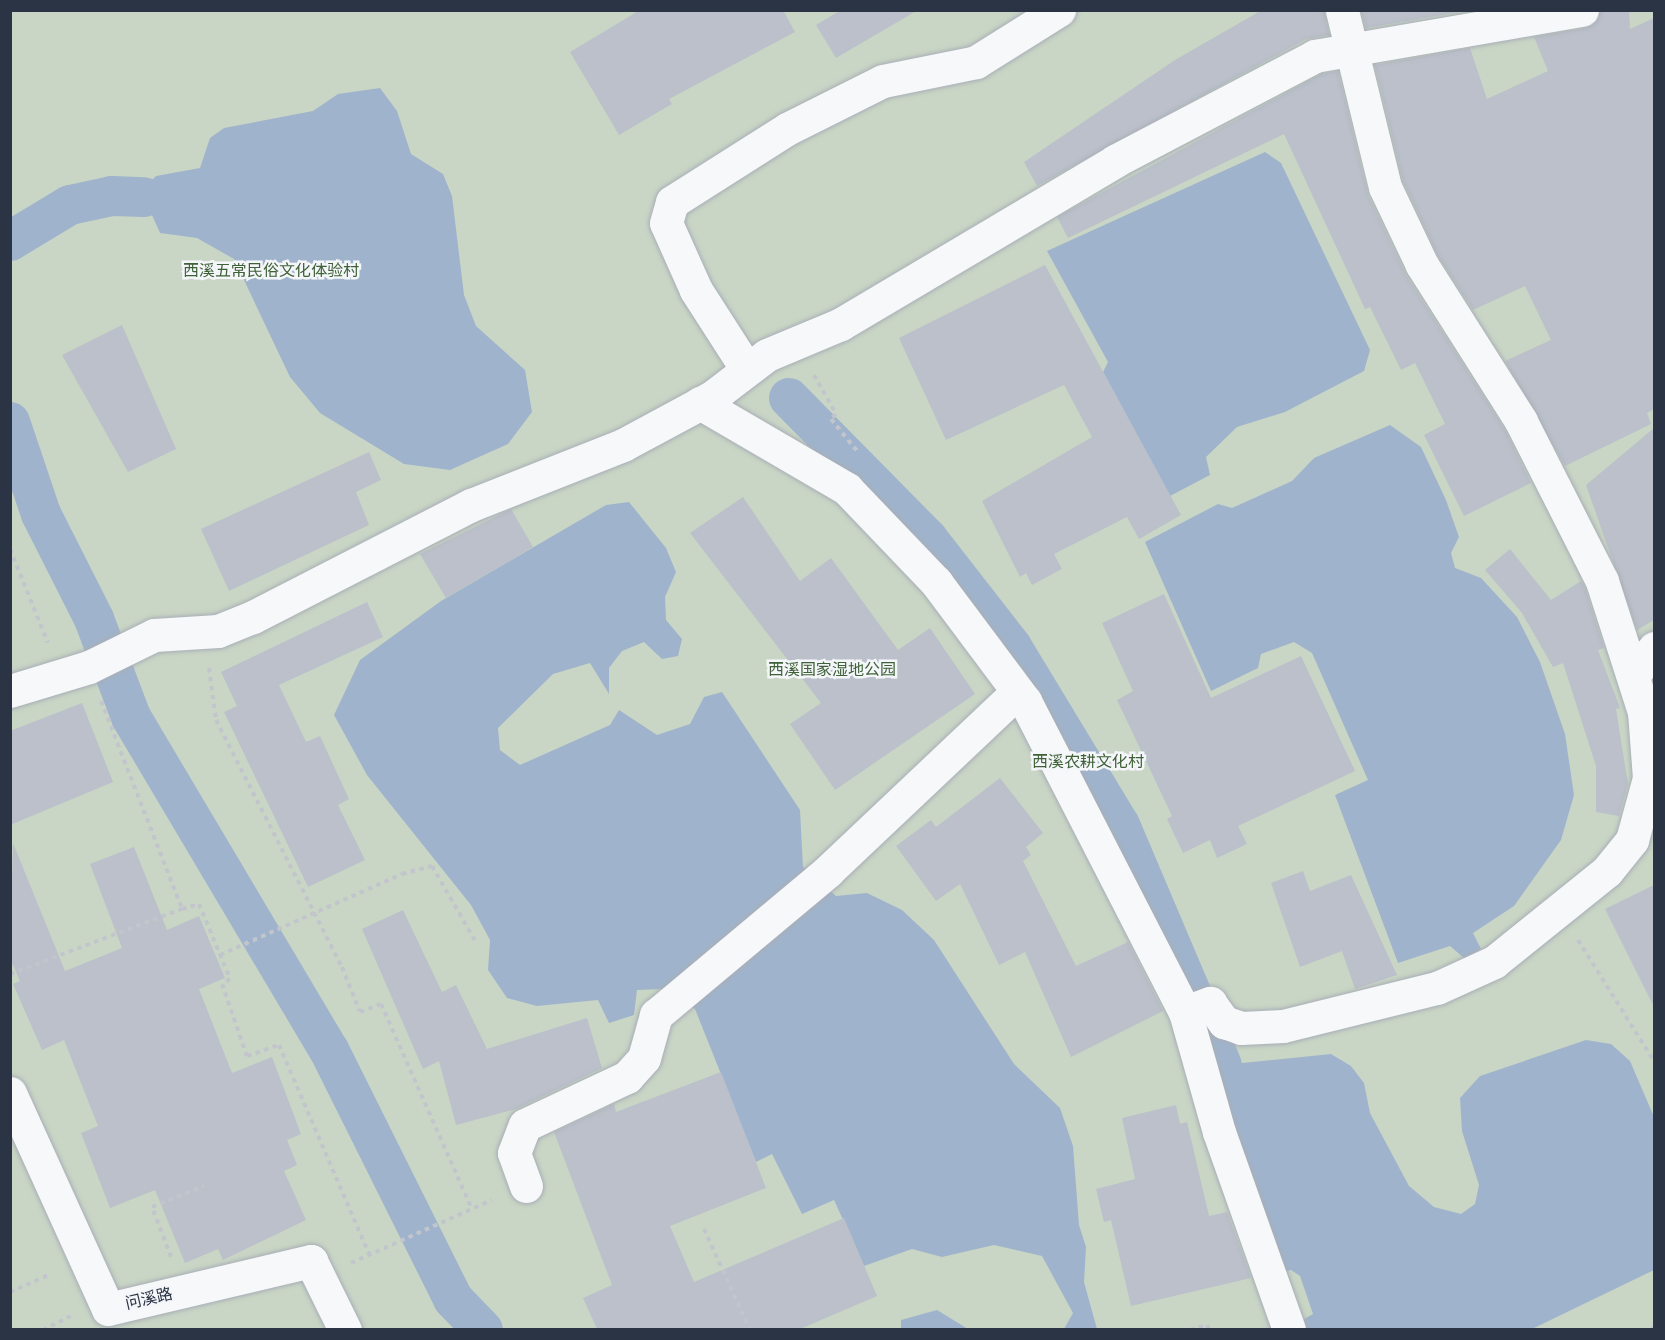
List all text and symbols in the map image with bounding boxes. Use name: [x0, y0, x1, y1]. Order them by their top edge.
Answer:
park label: 西溪五常民俗文化体验村: [183, 261, 359, 281]
park label: 西溪国家湿地公园: [768, 660, 896, 680]
park label: 西溪农耕文化村: [1032, 752, 1144, 772]
street label: 问溪路: [123, 1284, 175, 1314]

